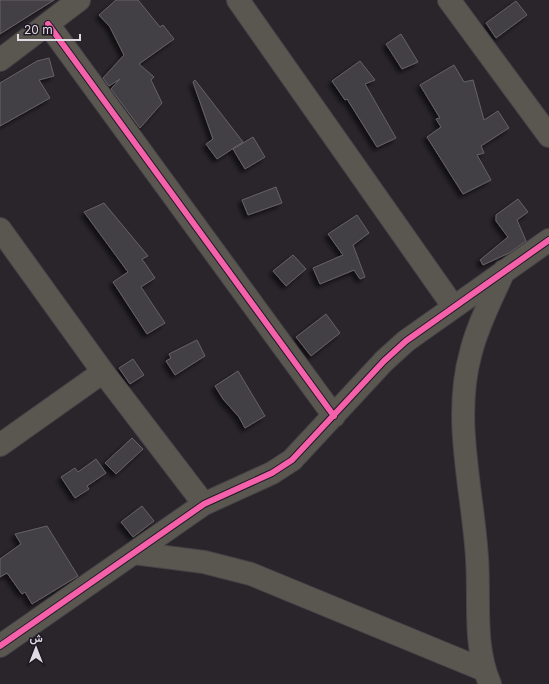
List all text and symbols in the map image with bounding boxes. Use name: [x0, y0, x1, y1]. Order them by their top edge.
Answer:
scale bar: [18, 16, 80, 42]
text: 20 m: [24, 22, 53, 37]
north arrow: [16, 628, 56, 668]
text: ش: [29, 631, 43, 645]

